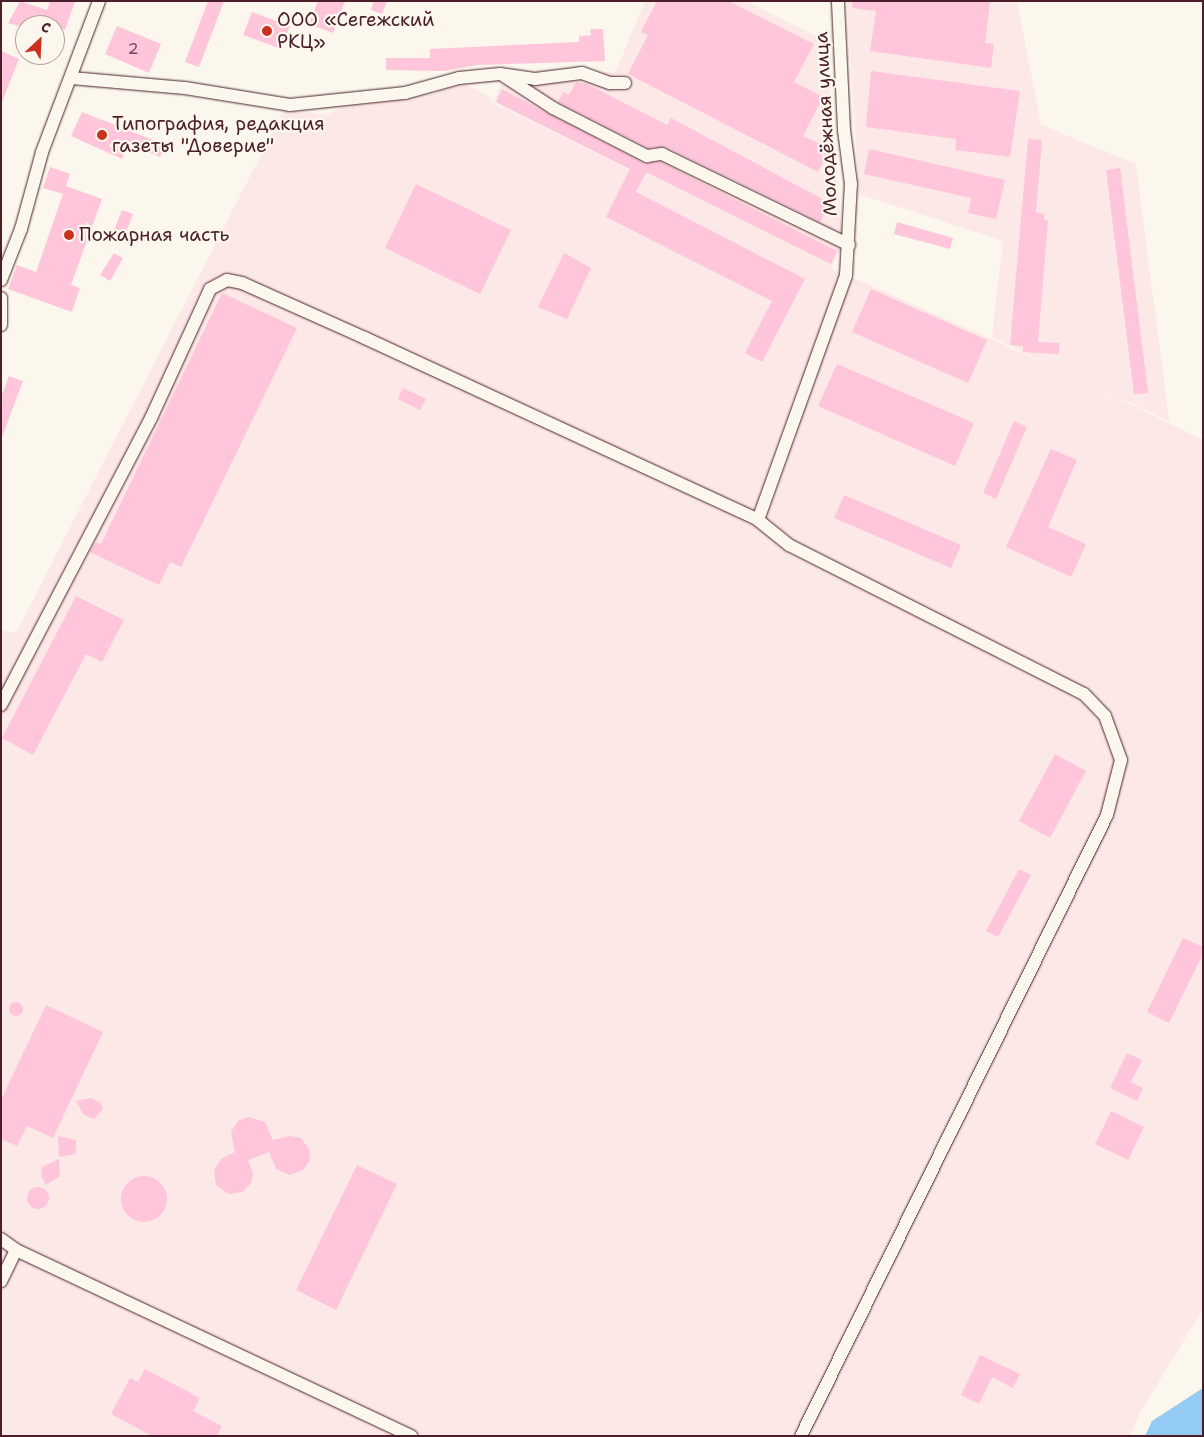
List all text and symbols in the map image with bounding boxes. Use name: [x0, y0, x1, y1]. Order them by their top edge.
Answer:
place label: ООО «Сегежский РКЦ»: [277, 9, 434, 53]
north arrow: [15, 15, 65, 65]
text: С: [38, 17, 54, 37]
marker: ООО «Сегежский РКЦ»: [261, 25, 273, 37]
street label: Молодёжная улица: [810, 31, 842, 217]
house number: 2: [127, 39, 139, 59]
place label: Типография, редакция газеты "Доверие": [112, 113, 325, 157]
marker: Типография, редакция газеты "Доверие": [96, 129, 108, 141]
place label: Пожарная часть: [79, 224, 229, 246]
marker: Пожарная часть: [63, 229, 75, 241]

